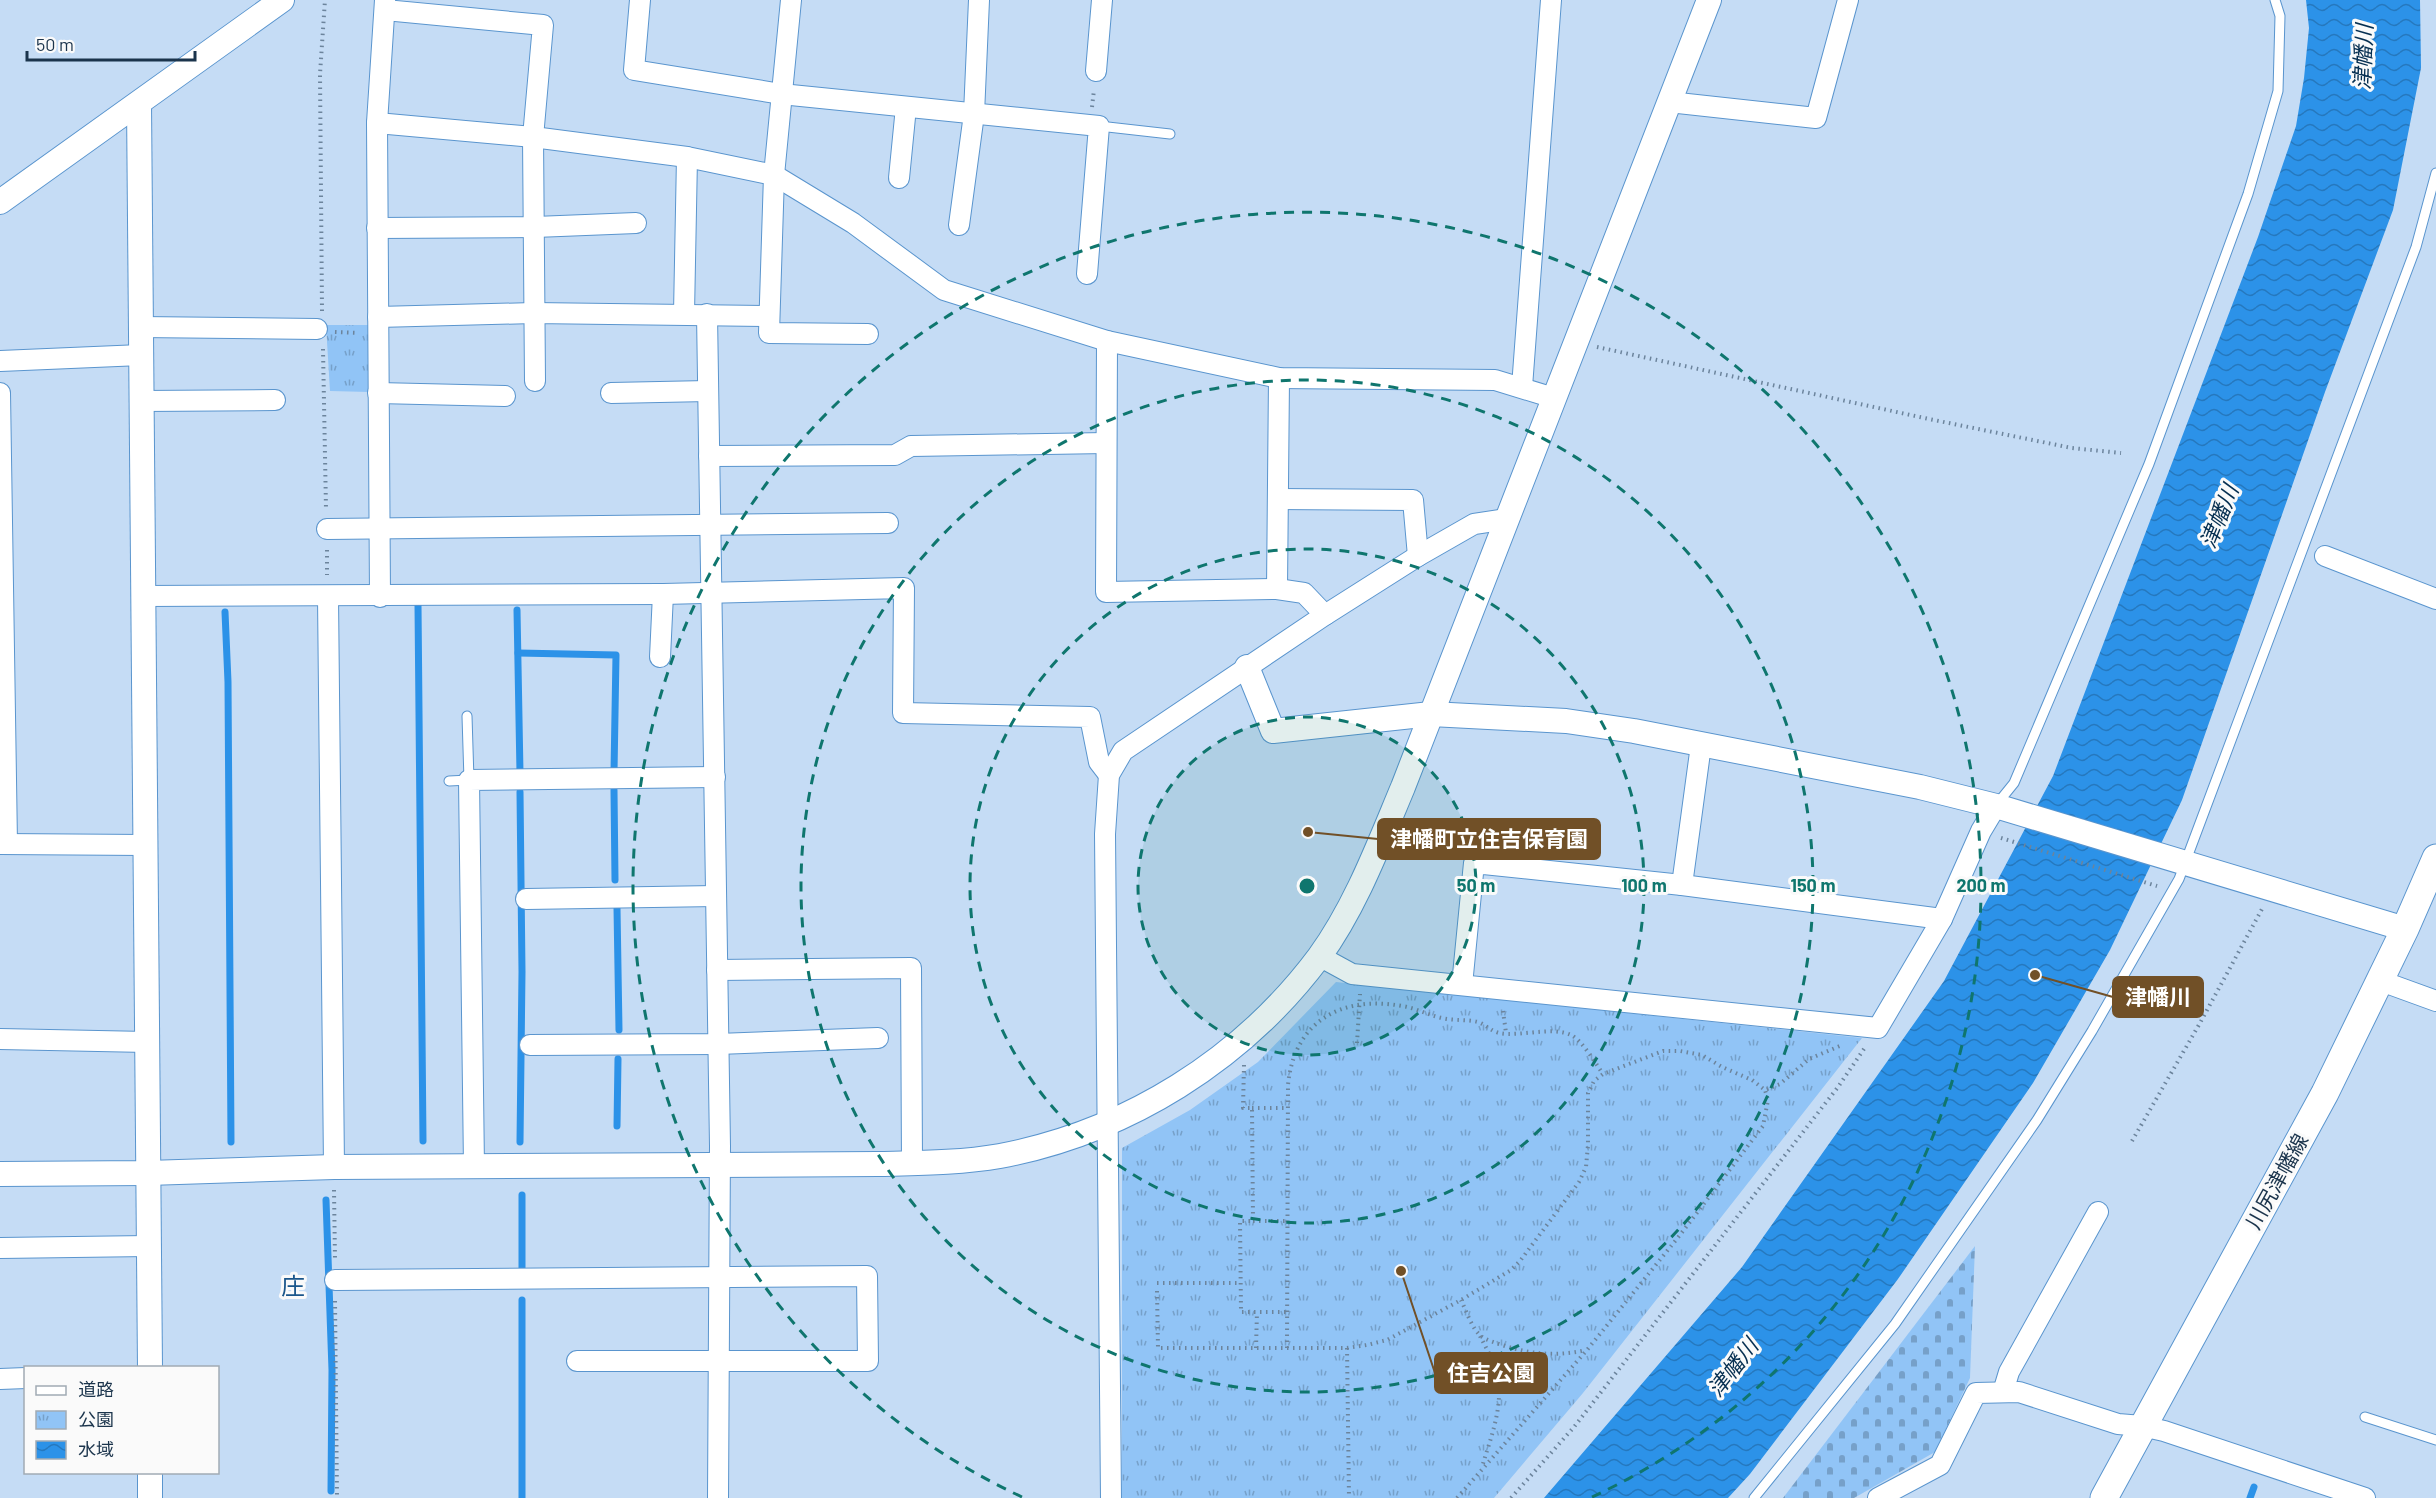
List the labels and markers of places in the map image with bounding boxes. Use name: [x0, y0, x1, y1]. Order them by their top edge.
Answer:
callout: 津幡町立住吉保育園: [1378, 819, 1600, 859]
centre of rings: [1297, 876, 1317, 896]
callout: 津幡川: [2113, 977, 2203, 1017]
callout: 住吉公園: [1435, 1353, 1547, 1393]

